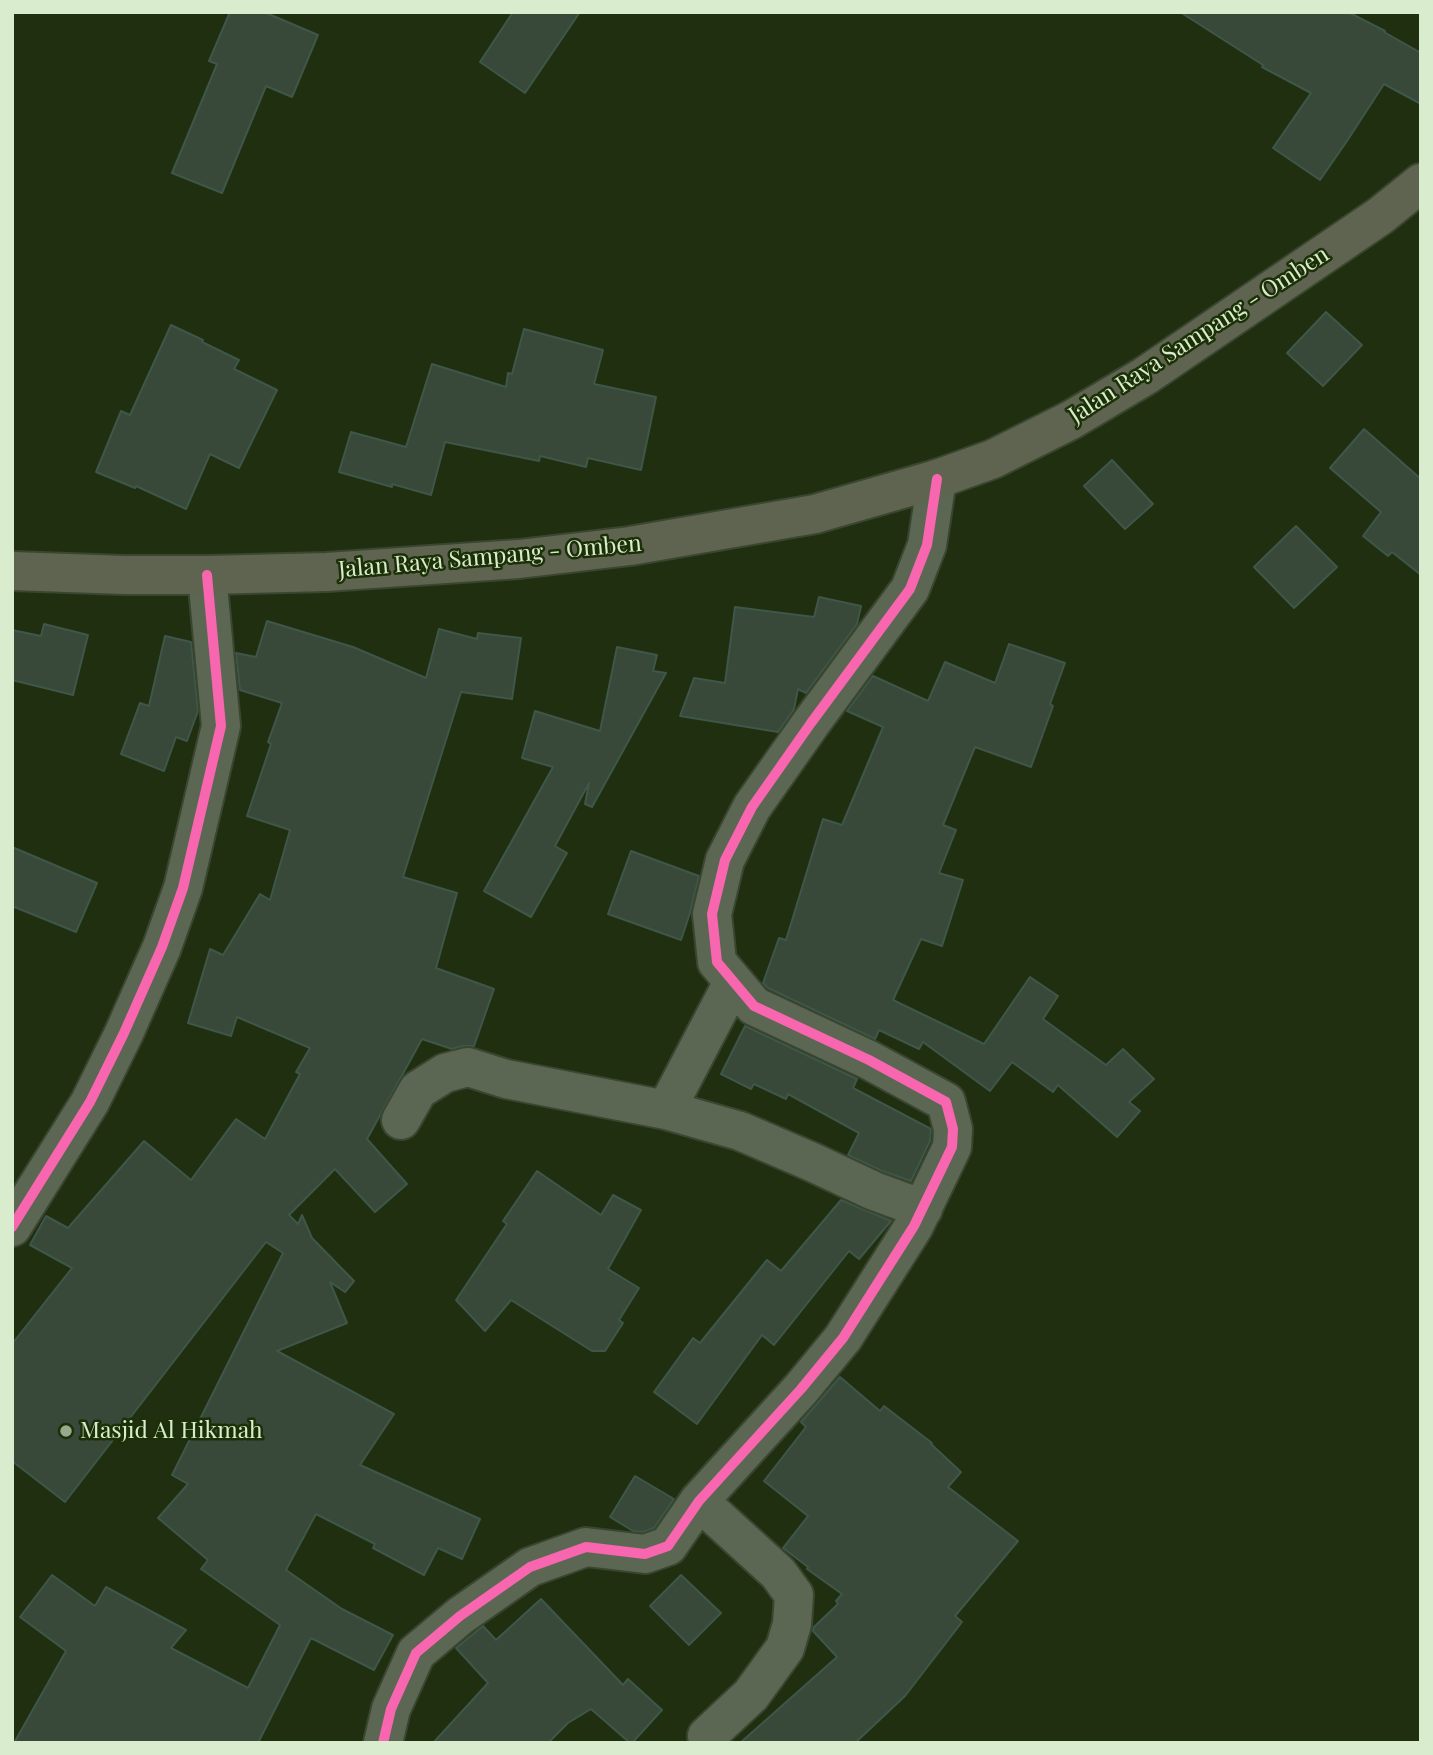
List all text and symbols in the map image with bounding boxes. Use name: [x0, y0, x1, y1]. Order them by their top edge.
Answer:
street label: Jalan Raya Sampang - Omben: [1064, 241, 1334, 429]
street label: Jalan Raya Sampang - Omben: [337, 530, 643, 584]
place label: Masjid Al Hikmah: [80, 1417, 263, 1445]
marker: Masjid Al Hikmah: [58, 1423, 74, 1439]

